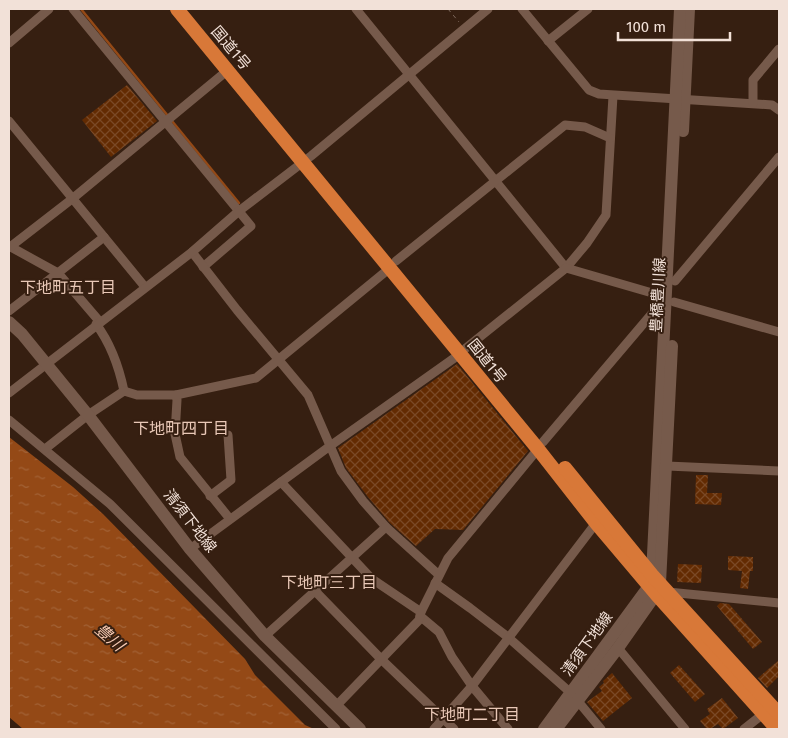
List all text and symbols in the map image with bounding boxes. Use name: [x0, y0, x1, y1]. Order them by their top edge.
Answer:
scale bar: [618, 10, 730, 42]
text: 100 m: [626, 18, 666, 36]
street label: 国道1号: [208, 22, 254, 74]
street label: 豊橋豊川線: [647, 257, 669, 333]
district label: 下地町五丁目: [20, 278, 116, 297]
street label: 国道1号: [464, 335, 510, 387]
district label: 下地町四丁目: [133, 419, 229, 438]
street label: 清須下地線: [160, 486, 220, 556]
district label: 下地町三丁目: [281, 573, 377, 592]
street label: 清須下地線: [558, 608, 616, 680]
water label: 豊川: [91, 620, 129, 656]
district label: 下地町二丁目: [424, 705, 520, 724]

